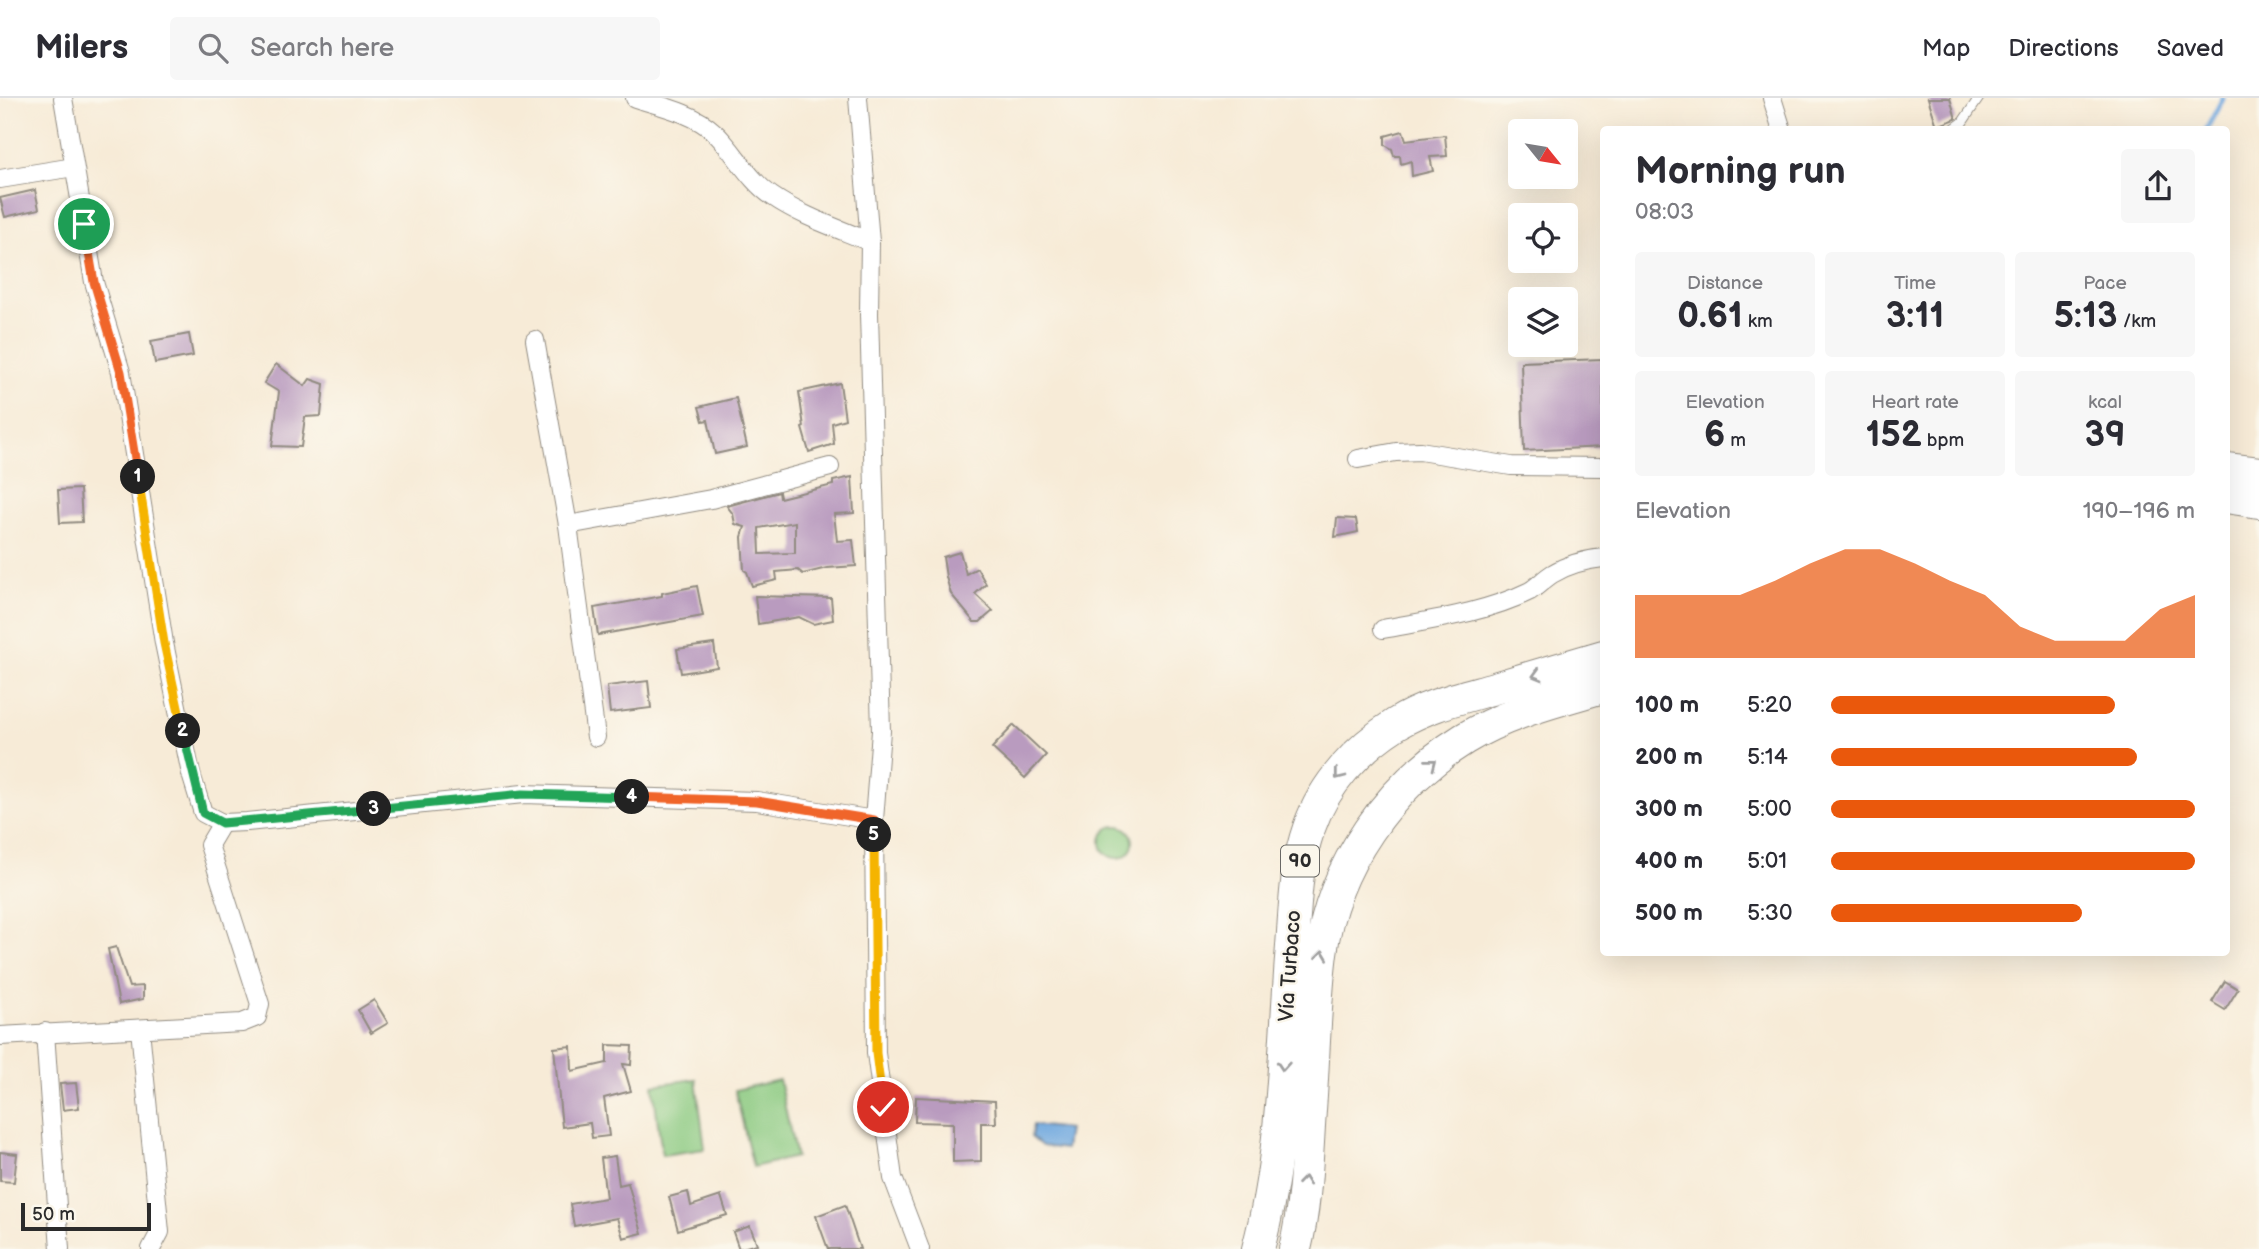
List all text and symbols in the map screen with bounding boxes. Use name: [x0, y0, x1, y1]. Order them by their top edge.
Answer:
search box: [170, 17, 660, 80]
text: Milers: [35, 28, 128, 68]
icon: search: [194, 29, 232, 67]
text: Search here: [250, 33, 394, 64]
text: Map: [1922, 34, 1970, 63]
text: Directions: [2008, 34, 2119, 63]
text: Saved: [2157, 34, 2224, 63]
north arrow: [1508, 119, 1578, 189]
map controls: [1508, 119, 1578, 357]
text: Morning run: [1635, 149, 1846, 194]
button: share: [2121, 149, 2195, 223]
pin: [54, 194, 114, 254]
text: 08:03: [1635, 198, 1694, 226]
button: locate: [1508, 203, 1578, 273]
icon: arrive: [65, 205, 103, 243]
text: Distance: [1687, 272, 1763, 295]
text: Time: [1894, 272, 1936, 295]
text: Pace: [2083, 272, 2127, 295]
button: layers: [1508, 287, 1578, 357]
text: 0.61: [1677, 295, 1743, 338]
text: 3:11: [1886, 295, 1944, 338]
text: 5:13: [2054, 295, 2118, 338]
text: km: [1743, 310, 1773, 333]
text: /km: [2118, 310, 2156, 333]
text: Elevation: [1685, 391, 1765, 414]
text: Heart rate: [1871, 391, 1959, 414]
text: kcal: [2088, 391, 2122, 414]
text: 6: [1704, 414, 1725, 457]
text: 152: [1866, 414, 1922, 457]
text: 39: [2085, 414, 2125, 457]
text: m: [1725, 429, 1746, 452]
text: bpm: [1922, 429, 1964, 452]
pin: 1: [120, 460, 156, 494]
text: 1: [134, 465, 142, 488]
text: Elevation: [1635, 497, 1731, 525]
text: 190–196 m: [2083, 497, 2195, 525]
one-way arrow: [1532, 667, 1544, 681]
text: 100 m: [1635, 691, 1699, 719]
text: 5:20: [1747, 691, 1792, 719]
pin: 2: [166, 714, 200, 748]
text: 2: [177, 719, 188, 742]
text: 200 m: [1635, 743, 1703, 771]
text: 5:14: [1747, 743, 1788, 771]
one-way arrow: [1424, 759, 1437, 771]
one-way arrow: [1334, 768, 1347, 780]
pin: 4: [614, 780, 650, 814]
text: 4: [626, 785, 637, 808]
pin: 3: [356, 792, 392, 826]
text: 300 m: [1635, 795, 1703, 823]
text: 5:00: [1747, 795, 1792, 823]
text: 3: [368, 797, 379, 820]
pin: 5: [856, 818, 892, 852]
text: 5: [868, 823, 879, 846]
road number: 90: [1281, 846, 1319, 876]
text: 400 m: [1635, 847, 1703, 875]
text: 5:01: [1747, 847, 1787, 875]
text: 500 m: [1635, 899, 1703, 927]
text: 5:30: [1747, 899, 1793, 927]
street label: Vía Turbaco: [1274, 909, 1306, 1023]
one-way arrow: [1314, 949, 1329, 961]
one-way arrow: [1276, 1061, 1291, 1072]
pin: [853, 1077, 913, 1137]
icon: check: [864, 1088, 902, 1126]
one-way arrow: [1296, 1176, 1311, 1187]
scale bar: [21, 1200, 150, 1232]
text: 50 m: [32, 1203, 75, 1226]

